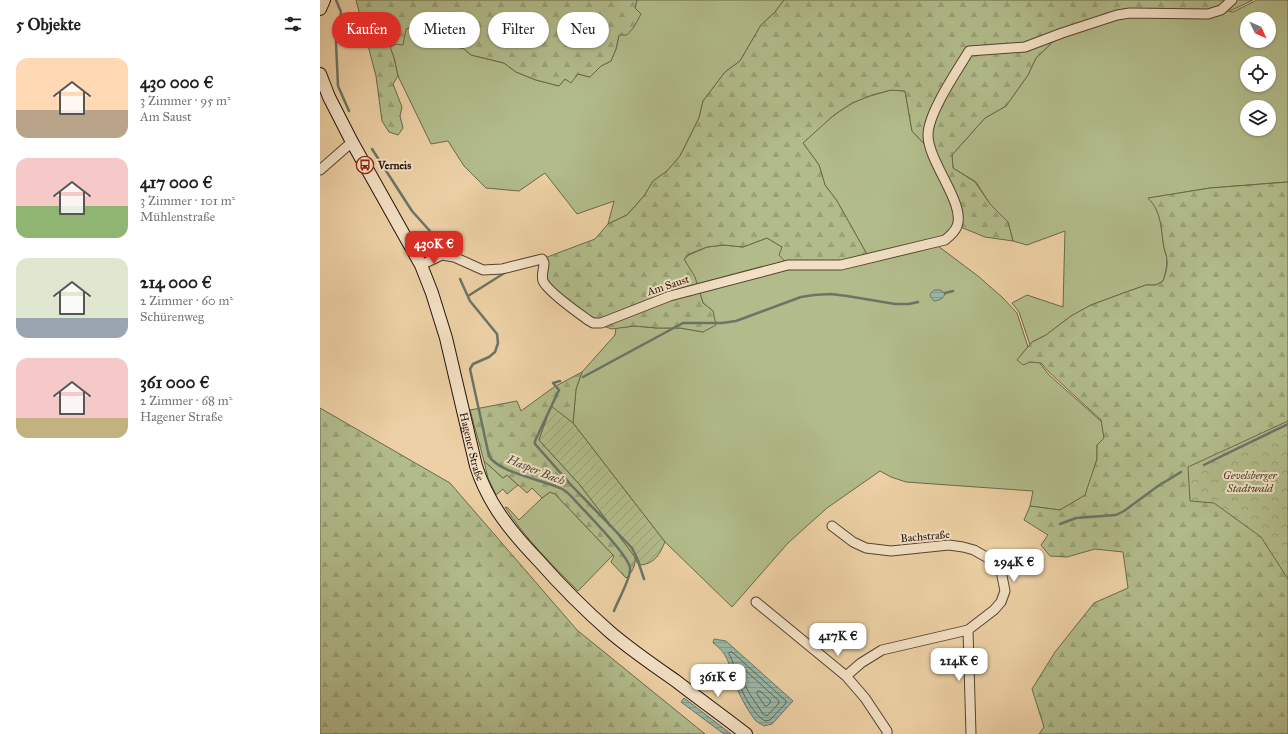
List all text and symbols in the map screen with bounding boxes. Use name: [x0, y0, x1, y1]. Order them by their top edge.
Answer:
chip: Kaufen: [332, 12, 401, 48]
chip: Mieten: [409, 12, 480, 48]
chip: Filter: [488, 12, 549, 48]
chip: Neu: [557, 12, 609, 48]
north arrow: [1240, 12, 1276, 48]
map controls: [1240, 12, 1276, 136]
icon: filters: [282, 13, 304, 35]
text: 5 Objekte: [16, 14, 81, 35]
button: locate: [1240, 56, 1276, 92]
text: 430 000 €: [140, 72, 213, 93]
icon: home: [48, 74, 96, 122]
text: 3 Zimmer · 95 m²: [140, 93, 231, 109]
button: layers: [1240, 100, 1276, 136]
text: Am Saust: [140, 109, 192, 125]
bus stop icon: Verneis: [355, 155, 375, 175]
place label: Verneis: [377, 159, 411, 172]
text: 417 000 €: [140, 172, 213, 193]
icon: home: [48, 174, 96, 222]
text: 3 Zimmer · 101 m²: [140, 193, 235, 209]
text: Mühlenstraße: [140, 209, 215, 225]
pin: 430K €: [401, 231, 467, 265]
text: 430K €: [414, 236, 454, 252]
text: 214 000 €: [140, 272, 212, 293]
street label: Am Saust: [644, 273, 691, 299]
icon: home: [48, 274, 96, 322]
text: 2 Zimmer · 60 m²: [140, 293, 233, 309]
text: Schürenweg: [140, 309, 204, 325]
text: 361 000 €: [140, 372, 209, 393]
icon: home: [48, 374, 96, 422]
text: 2 Zimmer · 68 m²: [140, 393, 233, 409]
text: Hagener Straße: [140, 409, 223, 425]
street label: Hagener Straße: [457, 411, 487, 483]
water label: Hasper Bach: [504, 452, 567, 489]
park label: Gevelsberger Stadtwald: [1223, 469, 1278, 495]
street label: Bachstraße: [900, 528, 951, 545]
pin: 294K €: [981, 549, 1047, 583]
text: 294K €: [994, 554, 1034, 570]
pin: 417K €: [805, 623, 871, 657]
text: 417K €: [818, 628, 858, 644]
pin: 214K €: [926, 648, 992, 682]
text: 214K €: [940, 653, 978, 669]
pin: 361K €: [685, 664, 751, 698]
text: 361K €: [700, 669, 736, 685]

